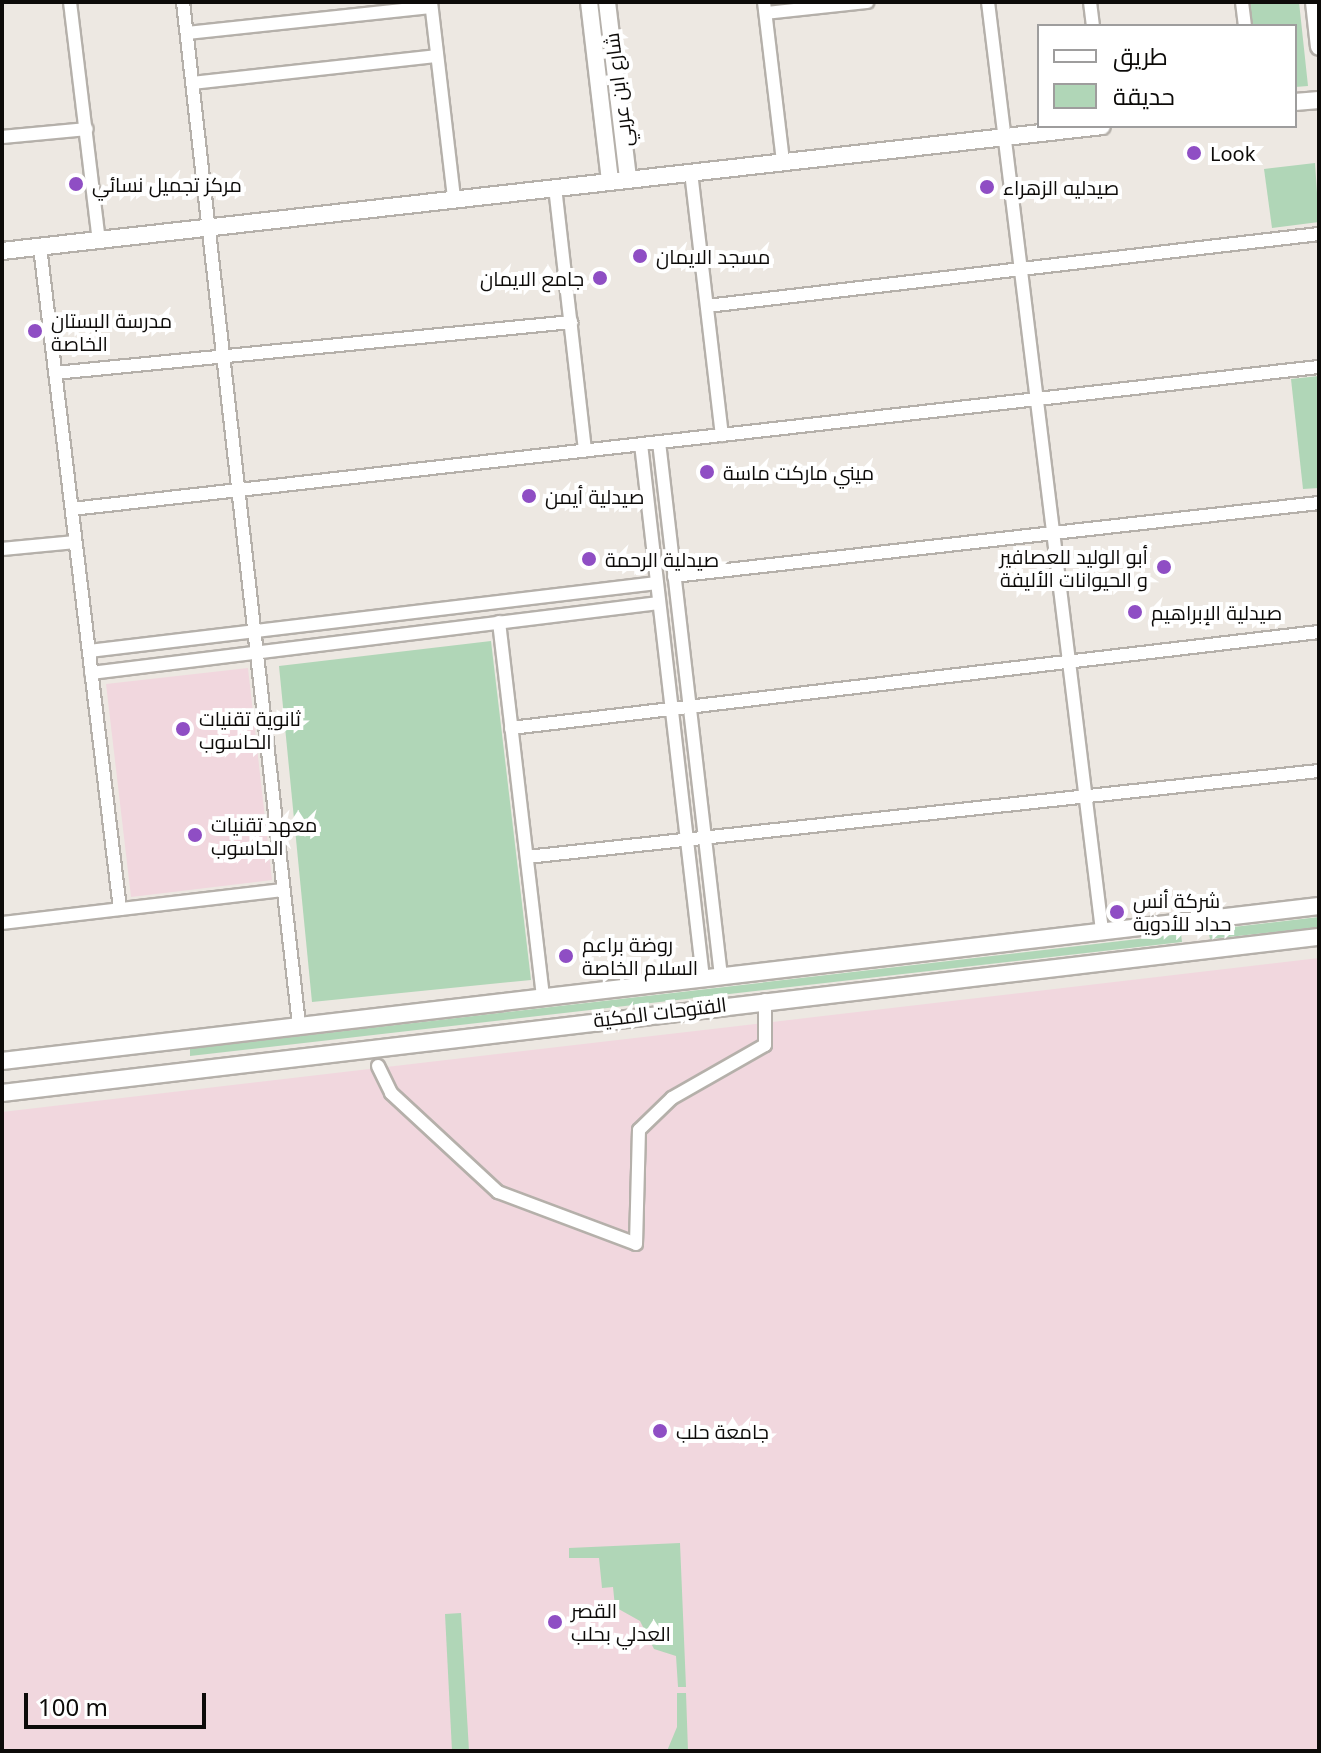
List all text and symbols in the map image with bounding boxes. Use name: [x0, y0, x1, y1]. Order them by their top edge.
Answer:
legend: [1037, 24, 1297, 128]
street label: شارع ابن عربي: [599, 32, 637, 148]
text: طريق: [1113, 39, 1168, 72]
text: حديقة: [1113, 79, 1175, 112]
place label: Look: [1210, 141, 1255, 165]
marker: Look: [1185, 144, 1203, 162]
place label: مركز تجميل نسائي: [92, 172, 242, 196]
marker: مركز تجميل نسائي: [67, 175, 85, 193]
place label: صيدليه الزهراء: [1003, 175, 1119, 199]
marker: صيدليه الزهراء: [978, 178, 996, 196]
place label: مسجد الايمان: [656, 244, 770, 268]
marker: مسجد الايمان: [631, 247, 649, 265]
place label: جامع الايمان: [480, 266, 584, 290]
marker: جامع الايمان: [591, 269, 609, 287]
place label: مدرسة البستان الخاصة: [51, 308, 172, 355]
marker: مدرسة البستان الخاصة: [26, 322, 44, 340]
place label: ميني ماركت ماسة: [723, 460, 874, 484]
marker: ميني ماركت ماسة: [698, 463, 716, 481]
place label: صيدلية أيمن: [545, 484, 644, 508]
marker: صيدلية أيمن: [520, 487, 538, 505]
place label: أبو الوليد للعصافير و الحيوانات الأليفة: [999, 544, 1148, 591]
place label: صيدلية الرحمة: [605, 547, 719, 571]
marker: صيدلية الرحمة: [580, 550, 598, 568]
marker: أبو الوليد للعصافير و الحيوانات الأليفة: [1155, 558, 1173, 576]
place label: صيدلية الإبراهيم: [1151, 600, 1282, 624]
marker: صيدلية الإبراهيم: [1126, 603, 1144, 621]
place label: ثانوية تقنيات الحاسوب: [199, 706, 301, 753]
marker: ثانوية تقنيات الحاسوب: [174, 720, 192, 738]
place label: معهد تقنيات الحاسوب: [211, 812, 317, 859]
marker: معهد تقنيات الحاسوب: [186, 826, 204, 844]
place label: شركة أنس حداد للأدوية: [1133, 888, 1231, 935]
marker: شركة أنس حداد للأدوية: [1108, 903, 1126, 921]
place label: روضة براعم السلام الخاصة: [582, 932, 698, 979]
marker: روضة براعم السلام الخاصة: [557, 947, 575, 965]
street label: الفتوحات المكية: [592, 992, 728, 1032]
place label: جامعة حلب: [676, 1419, 769, 1443]
marker: جامعة حلب: [651, 1422, 669, 1440]
place label: القصر العدلي بحلب: [571, 1598, 671, 1645]
marker: القصر العدلي بحلب: [546, 1613, 564, 1631]
scale bar: [28, 1677, 210, 1727]
text: 100 m: [38, 1690, 108, 1723]

